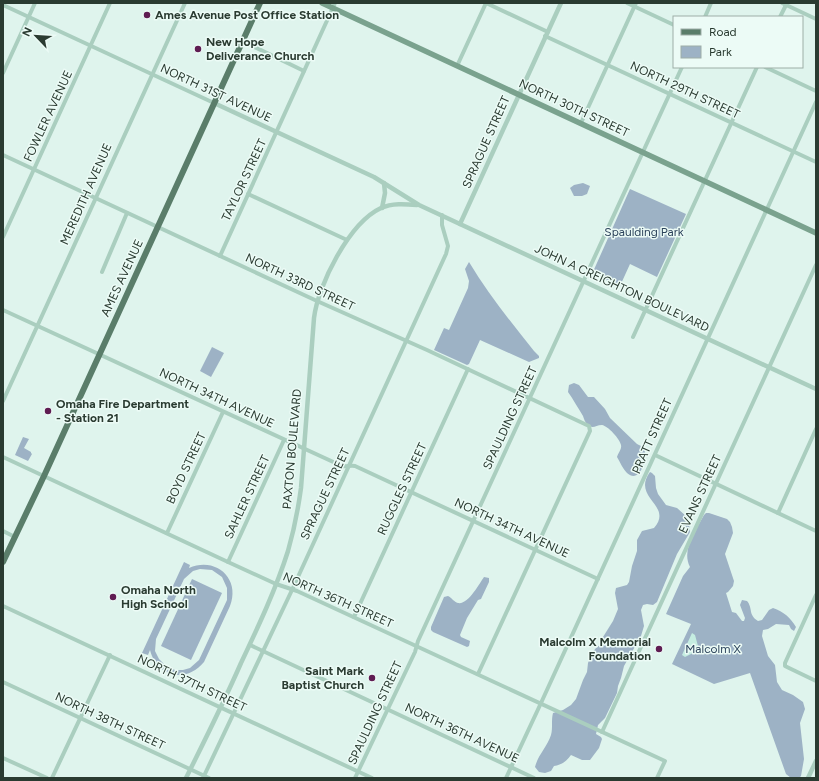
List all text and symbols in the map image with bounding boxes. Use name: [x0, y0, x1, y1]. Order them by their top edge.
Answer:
place label: Ames Avenue Post Office Station: [155, 8, 339, 22]
marker: Ames Avenue Post Office Station: [142, 10, 152, 20]
north arrow: [16, 16, 56, 56]
legend: [673, 16, 803, 68]
text: N: [20, 25, 35, 39]
text: Road: [709, 25, 737, 39]
place label: New Hope Deliverance Church: [206, 35, 315, 63]
marker: New Hope Deliverance Church: [193, 44, 203, 54]
text: Park: [709, 45, 732, 59]
street label: NORTH 29TH STREET: [628, 58, 742, 122]
street label: NORTH 31ST AVENUE: [158, 61, 274, 125]
street label: FOWLER AVENUE: [21, 68, 75, 164]
street label: NORTH 30TH STREET: [517, 76, 632, 140]
street label: SPRAGUE STREET: [459, 93, 513, 190]
street label: TAYLOR STREET: [219, 136, 269, 223]
street label: MEREDITH AVENUE: [57, 141, 115, 247]
park label: Spaulding Park: [604, 225, 684, 239]
street label: AMES AVENUE: [98, 237, 146, 319]
street label: JOHN A CREIGHTON BOULEVARD: [533, 241, 711, 335]
street label: NORTH 33RD STREET: [243, 251, 357, 314]
street label: SPAULDING STREET: [480, 364, 540, 472]
street label: NORTH 34TH AVENUE: [157, 365, 277, 431]
street label: PAXTON BOULEVARD: [280, 388, 304, 510]
street label: PRATT STREET: [629, 396, 675, 476]
place label: Omaha Fire Department - Station 21: [56, 397, 189, 425]
marker: Omaha Fire Department - Station 21: [43, 406, 53, 416]
street label: BOYD STREET: [163, 430, 209, 506]
street label: RUGGLES STREET: [374, 440, 430, 537]
street label: SPRAGUE STREET: [298, 446, 353, 542]
street label: EVANS STREET: [676, 452, 724, 535]
street label: SAHLER STREET: [221, 453, 273, 541]
street label: NORTH 34TH AVENUE: [452, 495, 572, 561]
street label: NORTH 36TH STREET: [281, 569, 396, 631]
place label: Omaha North High School: [121, 583, 196, 611]
marker: Omaha North High School: [108, 592, 118, 602]
place label: Malcolm X Memorial Foundation: [539, 635, 651, 663]
park label: Malcolm X: [685, 642, 741, 656]
marker: Malcolm X Memorial Foundation: [654, 644, 664, 654]
street label: NORTH 37TH STREET: [135, 652, 249, 715]
street label: SPAULDING STREET: [345, 659, 405, 767]
place label: Saint Mark Baptist Church: [282, 664, 365, 692]
marker: Saint Mark Baptist Church: [367, 673, 377, 683]
street label: NORTH 38TH STREET: [53, 689, 167, 753]
street label: NORTH 36TH AVENUE: [403, 700, 521, 766]

